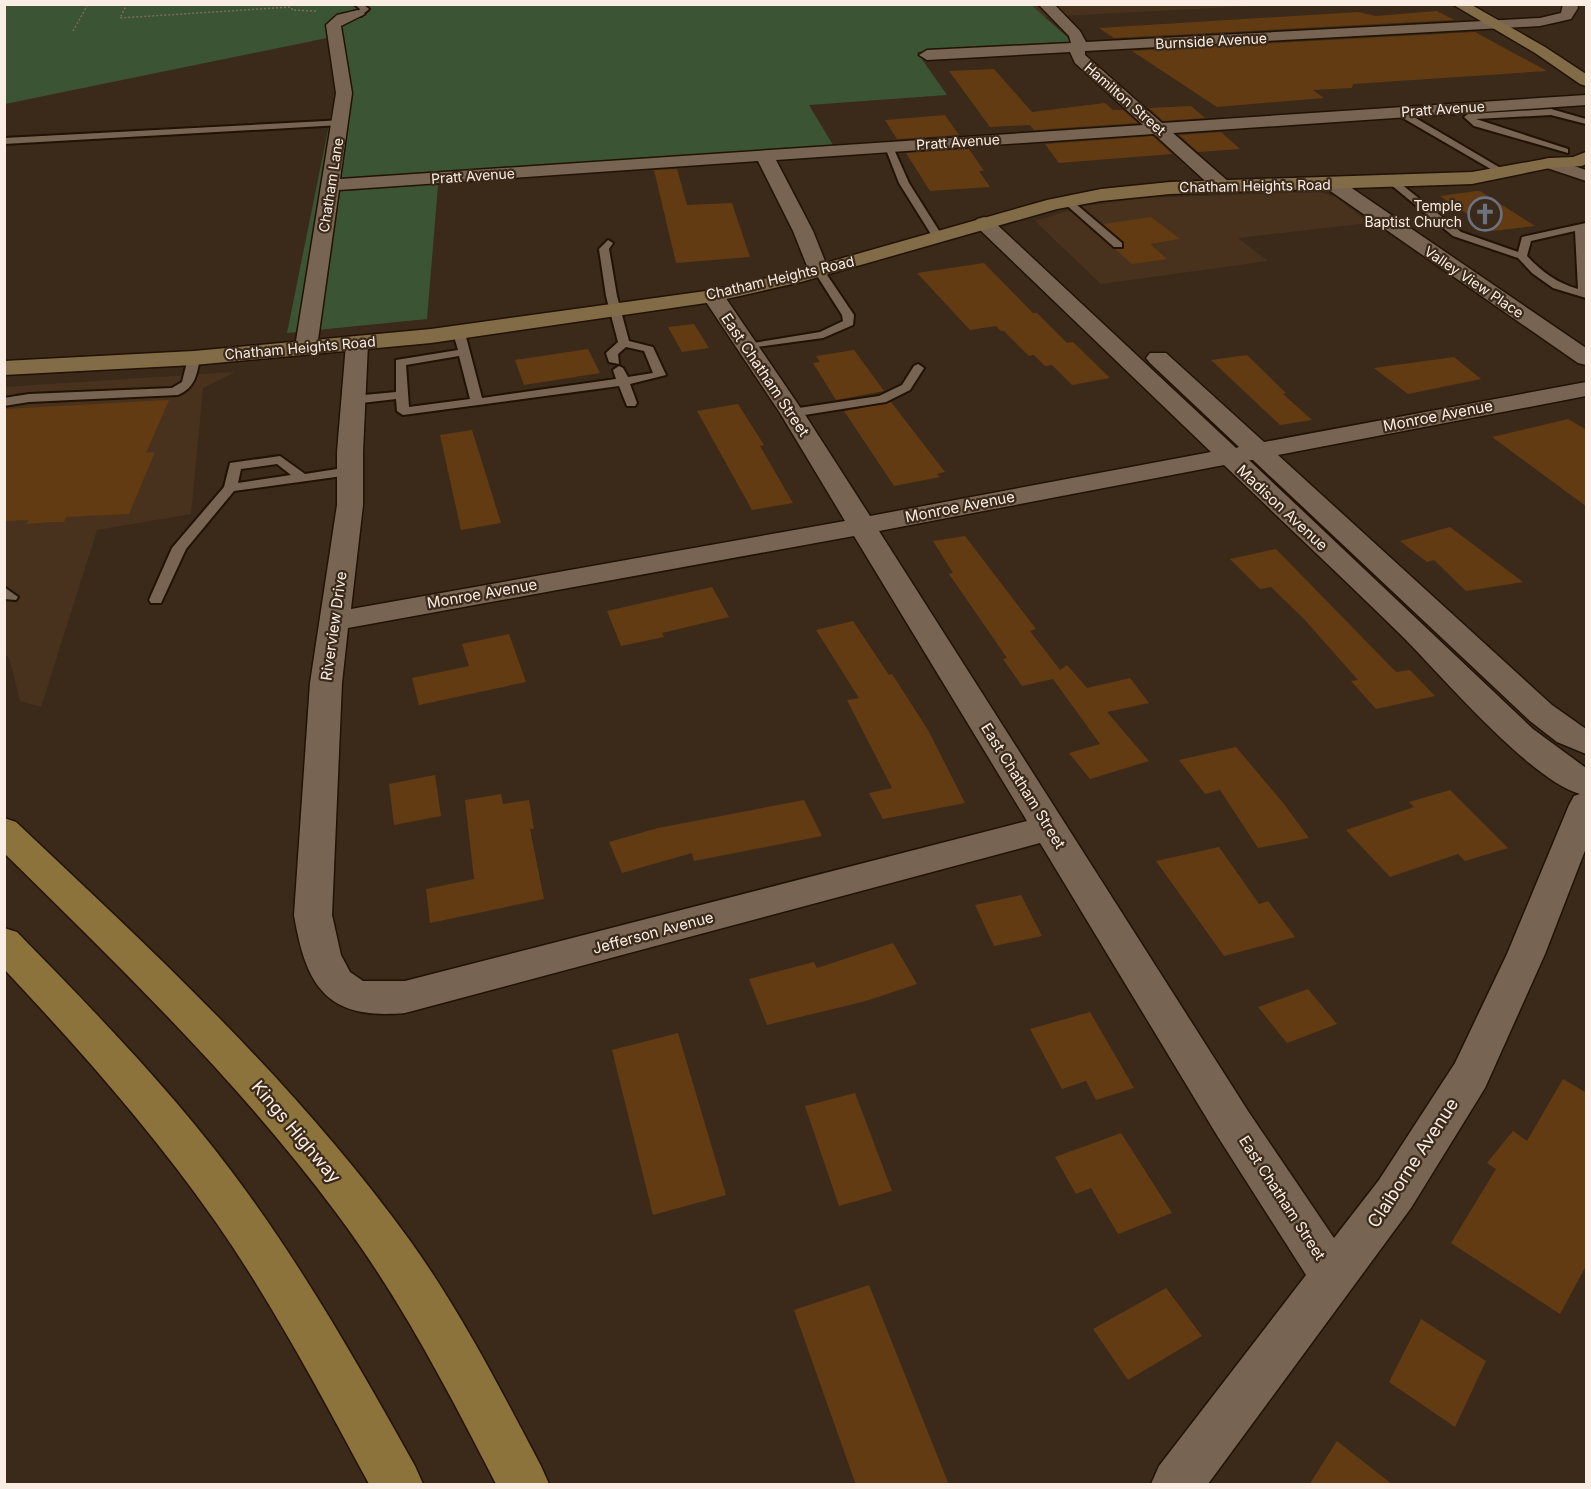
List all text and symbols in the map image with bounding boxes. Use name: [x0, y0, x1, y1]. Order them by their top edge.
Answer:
street label: Burnside Avenue: [1155, 29, 1267, 52]
street label: Hamilton Street: [1081, 59, 1170, 139]
street label: Pratt Avenue: [1400, 97, 1485, 120]
street label: Pratt Avenue: [915, 130, 1000, 153]
street label: Chatham Lane: [315, 136, 346, 233]
street label: Pratt Avenue: [430, 164, 515, 187]
street label: Chatham Heights Road: [1179, 176, 1331, 195]
church icon: Temple Baptist Church: [1467, 196, 1503, 232]
place label: Temple Baptist Church: [1364, 197, 1462, 230]
street label: Valley View Place: [1421, 242, 1527, 321]
street label: Chatham Heights Road: [704, 252, 856, 303]
street label: East Chatham Street: [717, 309, 814, 440]
street label: Chatham Heights Road: [224, 332, 376, 363]
street label: Monroe Avenue: [1381, 396, 1494, 435]
street label: Madison Avenue: [1233, 461, 1332, 555]
street label: Monroe Avenue: [903, 487, 1016, 526]
street label: Riverview Drive: [316, 570, 351, 682]
street label: Monroe Avenue: [425, 574, 538, 613]
street label: East Chatham Street: [977, 719, 1070, 852]
street label: Jefferson Avenue: [590, 907, 715, 958]
street label: Kings Highway: [247, 1076, 345, 1187]
street label: Claiborne Avenue: [1363, 1094, 1462, 1231]
street label: East Chatham Street: [1235, 1132, 1330, 1264]

